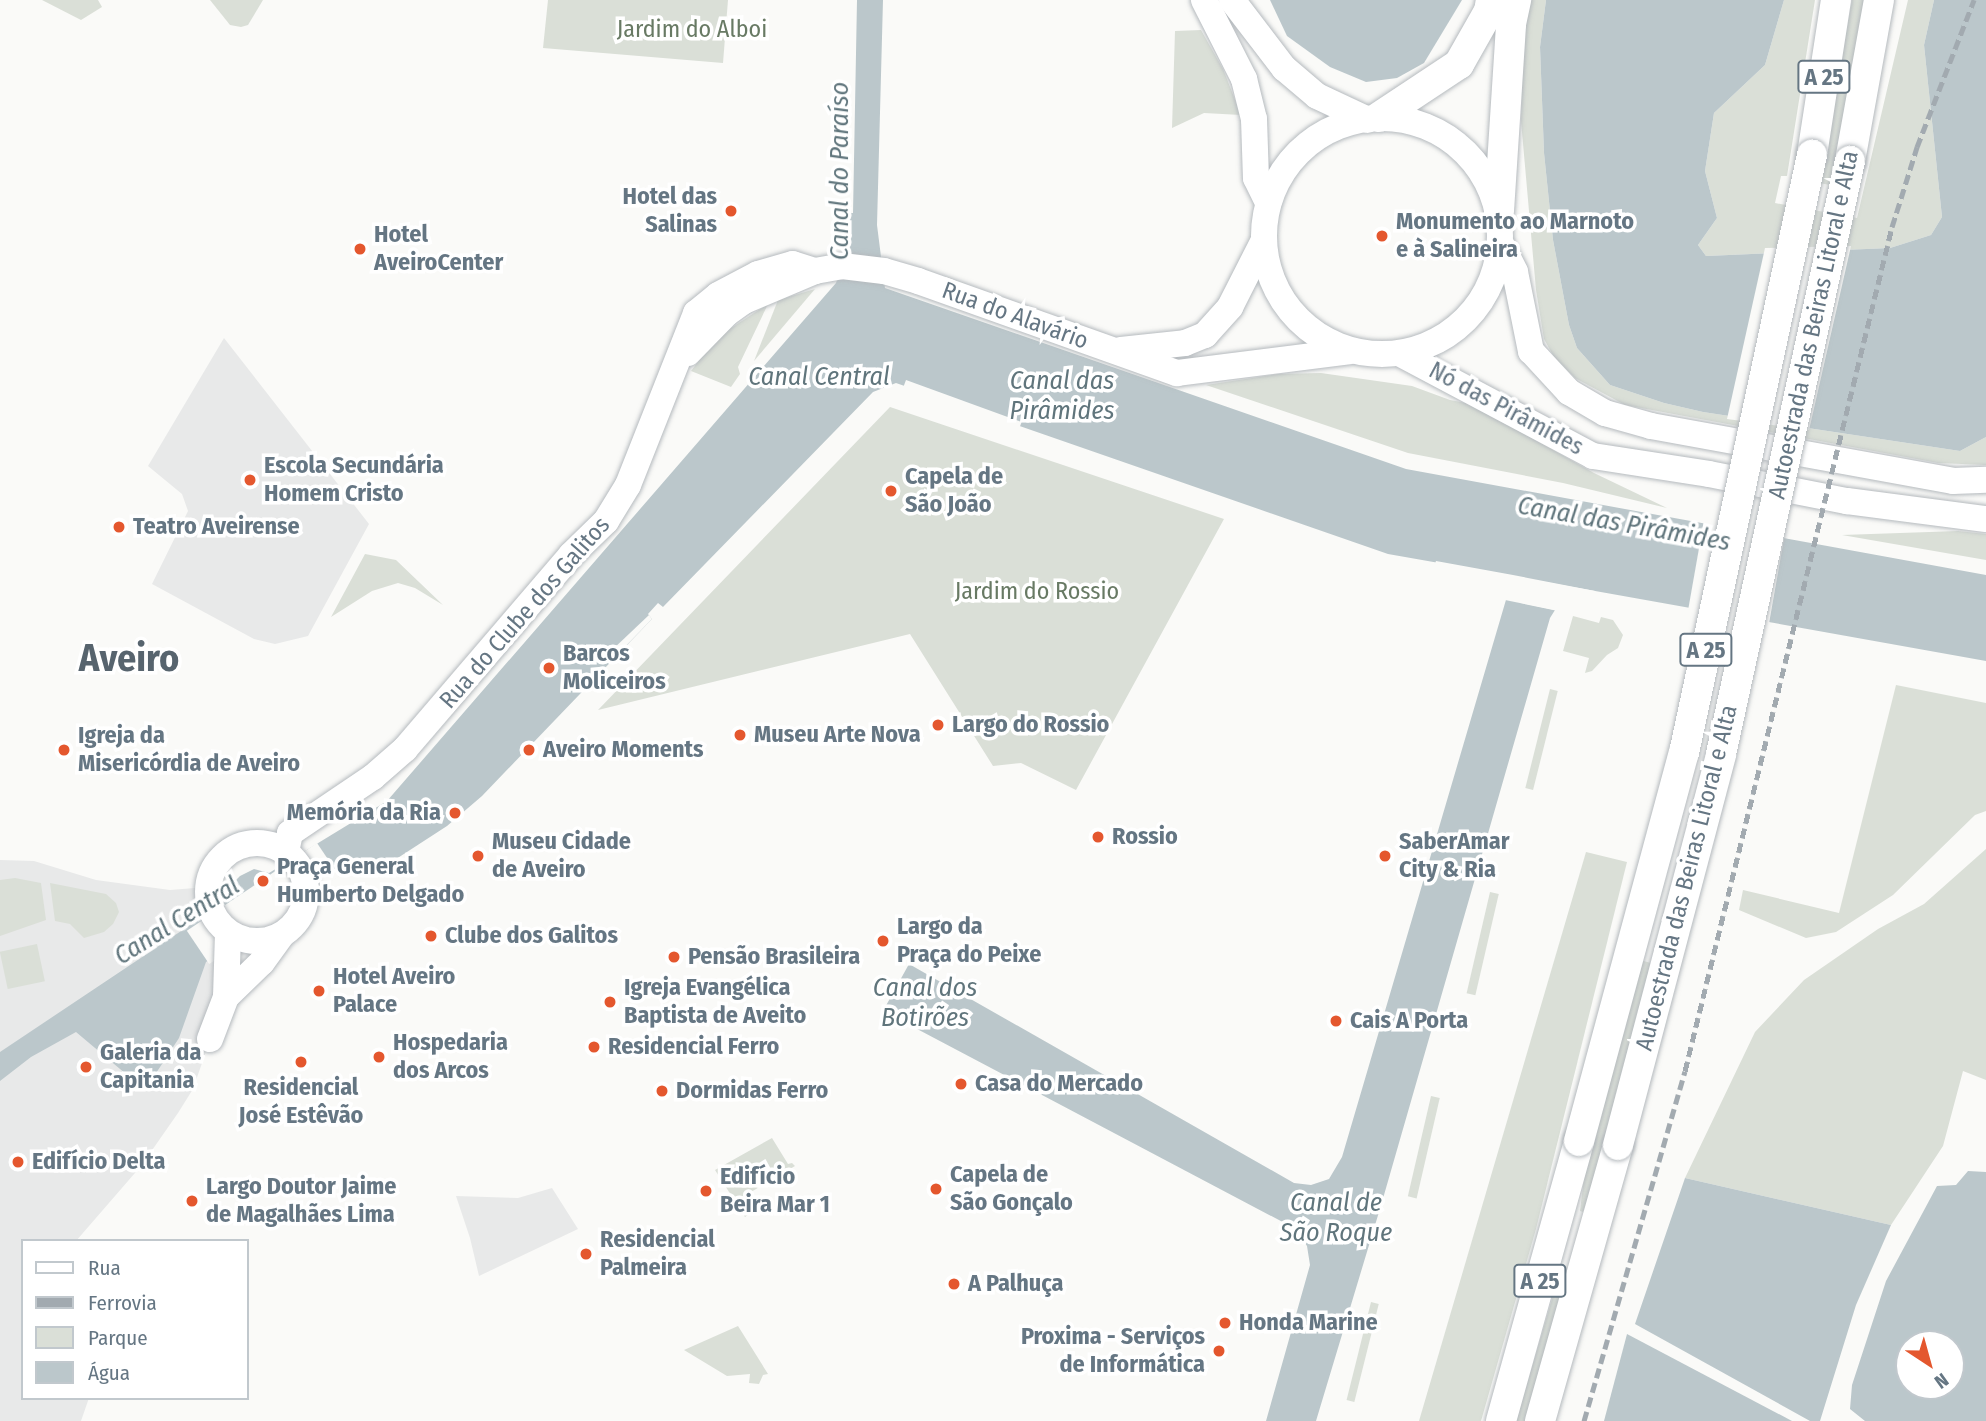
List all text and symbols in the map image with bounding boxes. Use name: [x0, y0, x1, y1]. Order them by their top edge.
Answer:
park label: Jardim do Alboi: [617, 16, 767, 44]
road number: A 25: [1796, 58, 1852, 96]
water label: Canal do Paraíso: [824, 82, 856, 260]
street label: Autoestrada das Beiras Litoral e Alta: [1763, 148, 1865, 502]
place label: Hotel das Salinas: [623, 183, 717, 239]
marker: Hotel das Salinas: [723, 203, 739, 219]
place label: Monumento ao Marnoto e à Salineira: [1396, 208, 1634, 264]
place label: Hotel AveiroCenter: [374, 221, 503, 277]
marker: Monumento ao Marnoto e à Salineira: [1374, 228, 1390, 244]
marker: Hotel AveiroCenter: [352, 241, 368, 257]
street label: Rua do Alavário: [938, 276, 1092, 356]
street label: Nó das Pirâmides: [1424, 356, 1588, 462]
water label: Canal Central: [748, 361, 890, 393]
water label: Canal das Pirâmides: [1009, 365, 1115, 426]
place label: Escola Secundária Homem Cristo: [264, 452, 444, 508]
place label: Capela de São João: [905, 463, 1003, 519]
marker: Escola Secundária Homem Cristo: [242, 472, 258, 488]
marker: Capela de São João: [883, 483, 899, 499]
water label: Canal das Pirâmides: [1515, 490, 1733, 558]
street label: Rua do Clube dos Galitos: [434, 511, 616, 715]
place label: Teatro Aveirense: [133, 513, 300, 541]
marker: Teatro Aveirense: [111, 519, 127, 535]
park label: Jardim do Rossio: [955, 578, 1119, 606]
road number: A 25: [1678, 630, 1734, 670]
district label: Aveiro: [79, 636, 179, 682]
place label: Barcos Moliceiros: [563, 640, 666, 696]
marker: Barcos Moliceiros: [541, 660, 557, 676]
street label: Autoestrada das Beiras Litoral e Alta: [1630, 702, 1744, 1054]
place label: Largo do Rossio: [952, 711, 1109, 739]
marker: Largo do Rossio: [930, 717, 946, 733]
place label: Museu Arte Nova: [754, 721, 921, 749]
place label: Igreja da Misericórdia de Aveiro: [78, 722, 300, 778]
marker: Museu Arte Nova: [732, 727, 748, 743]
place label: Aveiro Moments: [543, 736, 704, 764]
marker: Igreja da Misericórdia de Aveiro: [56, 742, 72, 758]
marker: Aveiro Moments: [521, 742, 537, 758]
place label: Memória da Ria: [287, 799, 441, 827]
marker: Memória da Ria: [447, 805, 463, 821]
place label: Rossio: [1112, 823, 1178, 851]
place label: Museu Cidade de Aveiro: [492, 828, 631, 884]
place label: SaberAmar City & Ria: [1399, 828, 1509, 884]
marker: Rossio: [1090, 829, 1106, 845]
marker: Museu Cidade de Aveiro: [470, 848, 486, 864]
marker: SaberAmar City & Ria: [1377, 848, 1393, 864]
place label: Praça General Humberto Delgado: [277, 853, 464, 909]
water label: Canal Central: [109, 870, 245, 972]
marker: Praça General Humberto Delgado: [255, 873, 271, 889]
place label: Largo da Praça do Peixe: [897, 913, 1041, 969]
place label: Clube dos Galitos: [445, 922, 618, 950]
marker: Clube dos Galitos: [423, 928, 439, 944]
marker: Largo da Praça do Peixe: [875, 933, 891, 949]
place label: Pensão Brasileira: [688, 943, 860, 971]
marker: Pensão Brasileira: [666, 949, 682, 965]
place label: Hotel Aveiro Palace: [333, 963, 455, 1019]
water label: Canal dos Botirões: [873, 972, 977, 1034]
place label: Igreja Evangélica Baptista de Aveito: [624, 974, 806, 1030]
marker: Hotel Aveiro Palace: [311, 983, 327, 999]
marker: Igreja Evangélica Baptista de Aveito: [602, 994, 618, 1010]
place label: Cais A Porta: [1350, 1007, 1468, 1035]
marker: Cais A Porta: [1328, 1013, 1344, 1029]
place label: Hospedaria dos Arcos: [393, 1029, 508, 1085]
place label: Residencial Ferro: [608, 1033, 779, 1061]
place label: Galeria da Capitania: [100, 1039, 201, 1095]
marker: Residencial Ferro: [586, 1039, 602, 1055]
marker: Hospedaria dos Arcos: [371, 1049, 387, 1065]
marker: Residencial José Estêvão: [293, 1054, 309, 1070]
marker: Galeria da Capitania: [78, 1059, 94, 1075]
place label: Casa do Mercado: [975, 1070, 1143, 1098]
place label: Residencial José Estêvão: [239, 1074, 363, 1130]
marker: Casa do Mercado: [953, 1076, 969, 1092]
place label: Dormidas Ferro: [676, 1077, 828, 1105]
marker: Dormidas Ferro: [654, 1083, 670, 1099]
place label: Edifício Delta: [32, 1148, 165, 1176]
marker: Edifício Delta: [10, 1154, 26, 1170]
place label: Capela de São Gonçalo: [950, 1161, 1073, 1217]
place label: Edifício Beira Mar 1: [720, 1163, 830, 1219]
place label: Largo Doutor Jaime de Magalhães Lima: [206, 1173, 396, 1229]
marker: Capela de São Gonçalo: [928, 1181, 944, 1197]
marker: Edifício Beira Mar 1: [698, 1183, 714, 1199]
water label: Canal de São Roque: [1280, 1187, 1392, 1248]
marker: Largo Doutor Jaime de Magalhães Lima: [184, 1193, 200, 1209]
place label: Residencial Palmeira: [600, 1226, 715, 1282]
legend: [21, 1239, 248, 1400]
marker: Residencial Palmeira: [578, 1246, 594, 1262]
text: Rua: [88, 1255, 121, 1281]
road number: A 25: [1512, 1262, 1568, 1300]
place label: A Palhuça: [968, 1270, 1063, 1298]
marker: A Palhuça: [946, 1276, 962, 1292]
text: Ferrovia: [88, 1290, 157, 1316]
place label: Honda Marine: [1239, 1309, 1378, 1337]
marker: Honda Marine: [1217, 1315, 1233, 1331]
place label: Proxima - Serviços de Informática: [1021, 1323, 1205, 1379]
text: Parque: [88, 1325, 148, 1351]
north arrow: [1895, 1330, 1965, 1400]
marker: Proxima - Serviços de Informática: [1211, 1343, 1227, 1359]
text: Água: [88, 1360, 130, 1386]
text: N: [1930, 1368, 1953, 1393]

